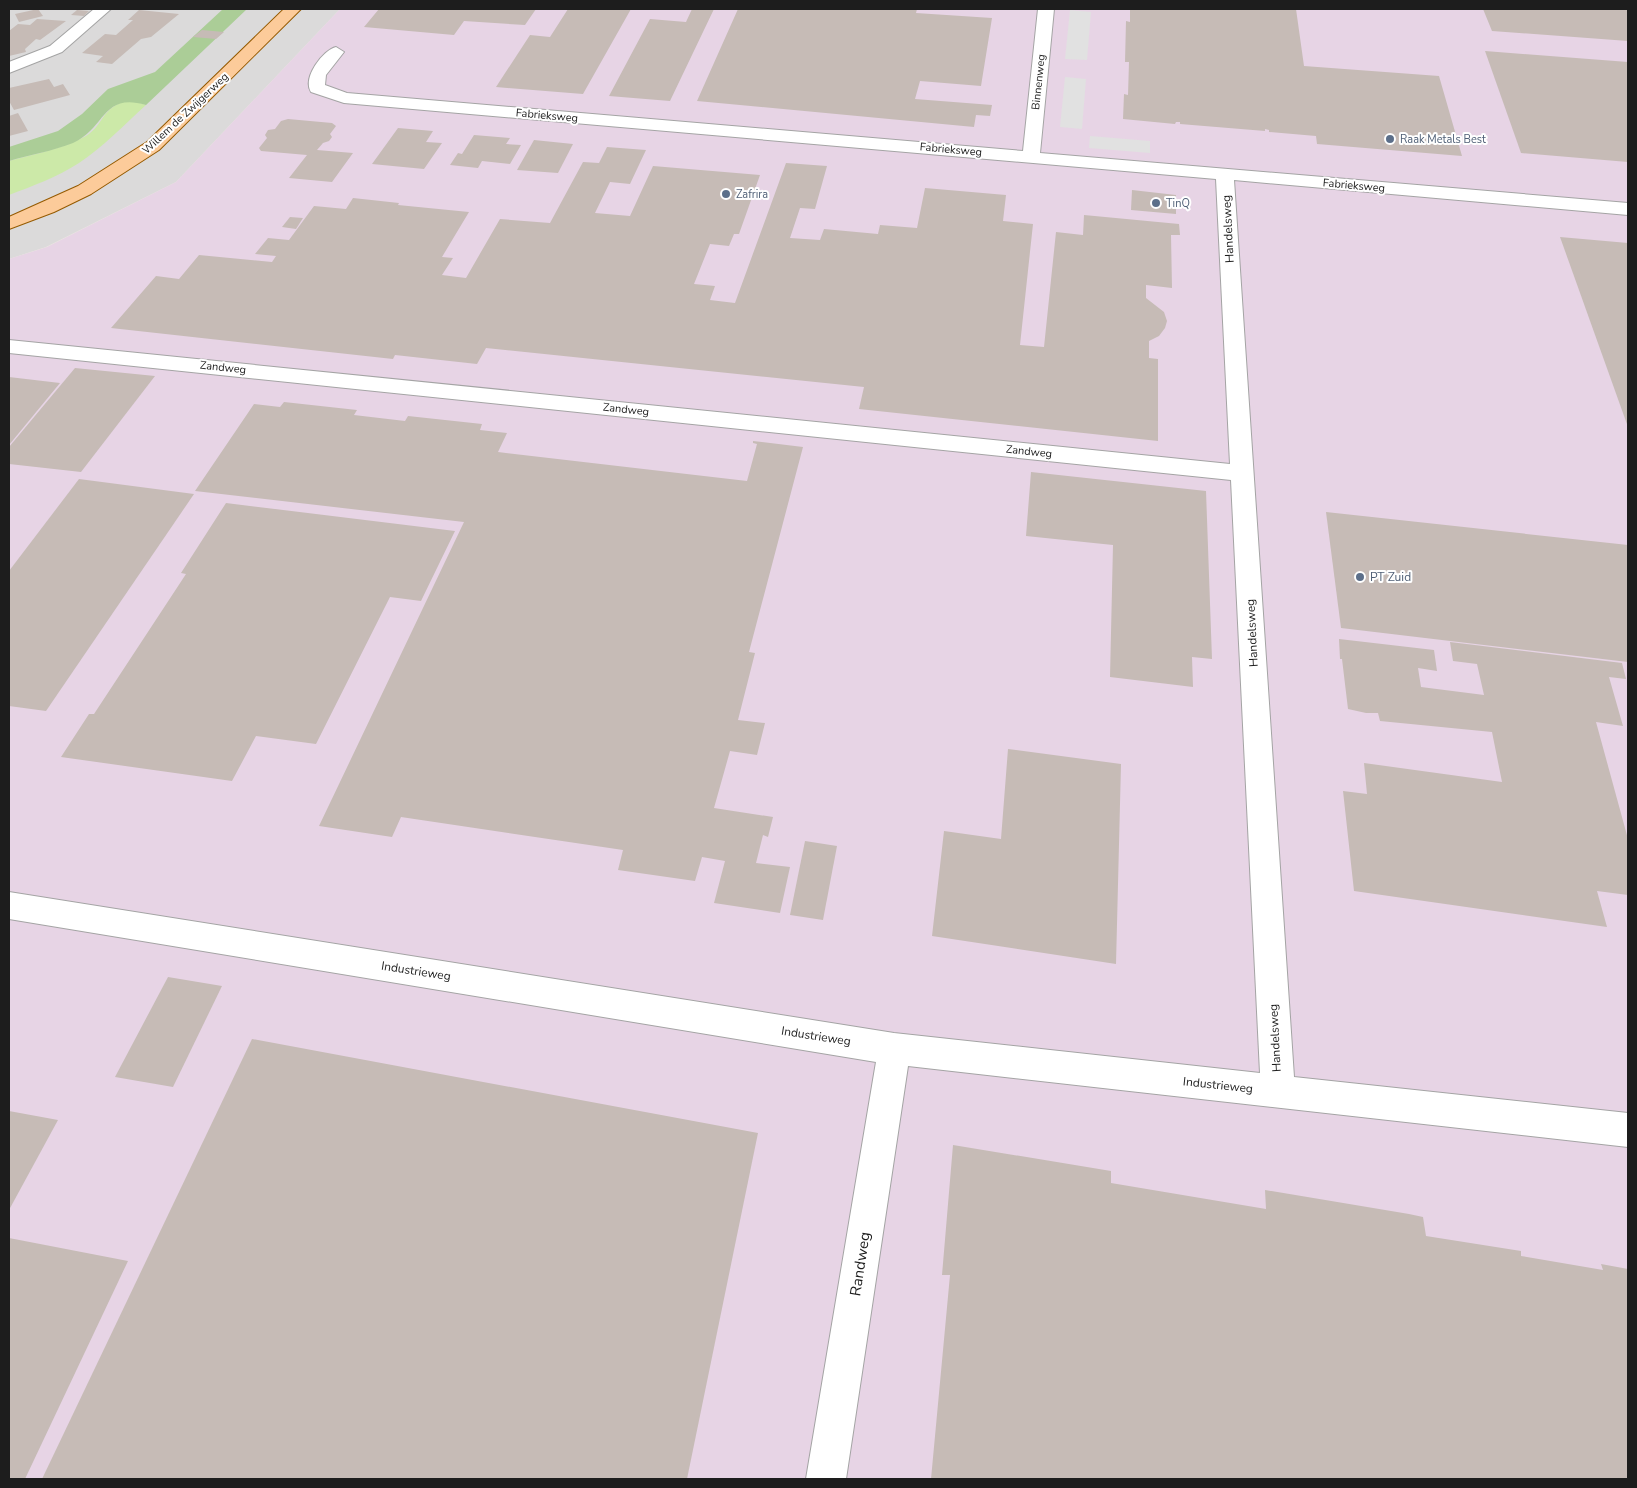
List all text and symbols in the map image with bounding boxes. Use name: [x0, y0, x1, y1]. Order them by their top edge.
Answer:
street label: Binnenweg: [1028, 53, 1049, 111]
street label: Willem de Zwijgerweg: [139, 69, 232, 157]
street label: Fabrieksweg: [515, 105, 579, 126]
place label: Raak Metals Best: [1400, 132, 1486, 147]
marker: Raak Metals Best: [1384, 133, 1396, 145]
street label: Fabrieksweg: [919, 139, 983, 160]
street label: Fabrieksweg: [1322, 175, 1386, 196]
place label: Zafrira: [736, 187, 768, 202]
marker: Zafrira: [720, 188, 732, 200]
street label: Handelsweg: [1218, 194, 1238, 264]
place label: TinQ: [1166, 196, 1190, 211]
marker: TinQ: [1150, 197, 1162, 209]
street label: Zandweg: [199, 358, 247, 377]
street label: Zandweg: [602, 400, 650, 419]
street label: Zandweg: [1005, 442, 1053, 461]
place label: PT Zuid: [1370, 569, 1411, 585]
marker: PT Zuid: [1354, 571, 1366, 583]
street label: Handelsweg: [1242, 598, 1262, 668]
street label: Industrieweg: [380, 958, 452, 984]
street label: Handelsweg: [1265, 1003, 1285, 1073]
street label: Industrieweg: [780, 1023, 852, 1049]
street label: Industrieweg: [1182, 1073, 1254, 1097]
street label: Randweg: [845, 1231, 875, 1297]

